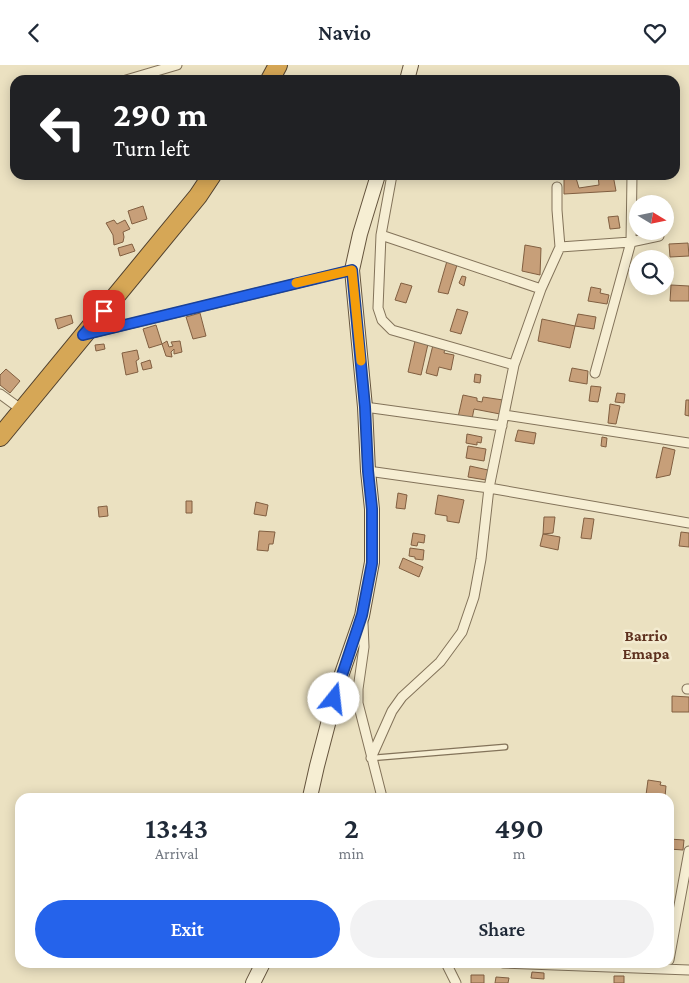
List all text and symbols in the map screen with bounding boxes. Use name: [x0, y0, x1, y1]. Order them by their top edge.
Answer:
icon: back: [20, 19, 48, 47]
icon: heart: [641, 19, 669, 47]
text: Navio: [318, 20, 371, 45]
icon: left: [30, 95, 95, 160]
text: 290 m: [113, 95, 207, 134]
text: Turn left: [113, 136, 190, 161]
north arrow: [629, 195, 674, 240]
map controls: [629, 195, 674, 295]
button: search: [629, 250, 674, 295]
pin: [83, 290, 125, 332]
icon: arrive: [90, 297, 118, 325]
district label: Barrio Emapa: [622, 627, 670, 662]
position arrow: [307, 672, 359, 724]
text: 13:43: [145, 811, 208, 844]
text: 2: [344, 811, 359, 844]
text: 490: [494, 811, 544, 844]
text: Arrival: [155, 845, 199, 862]
text: min: [339, 845, 364, 862]
text: m: [513, 845, 526, 862]
button: Exit: [35, 900, 340, 958]
button: Share: [350, 900, 654, 958]

